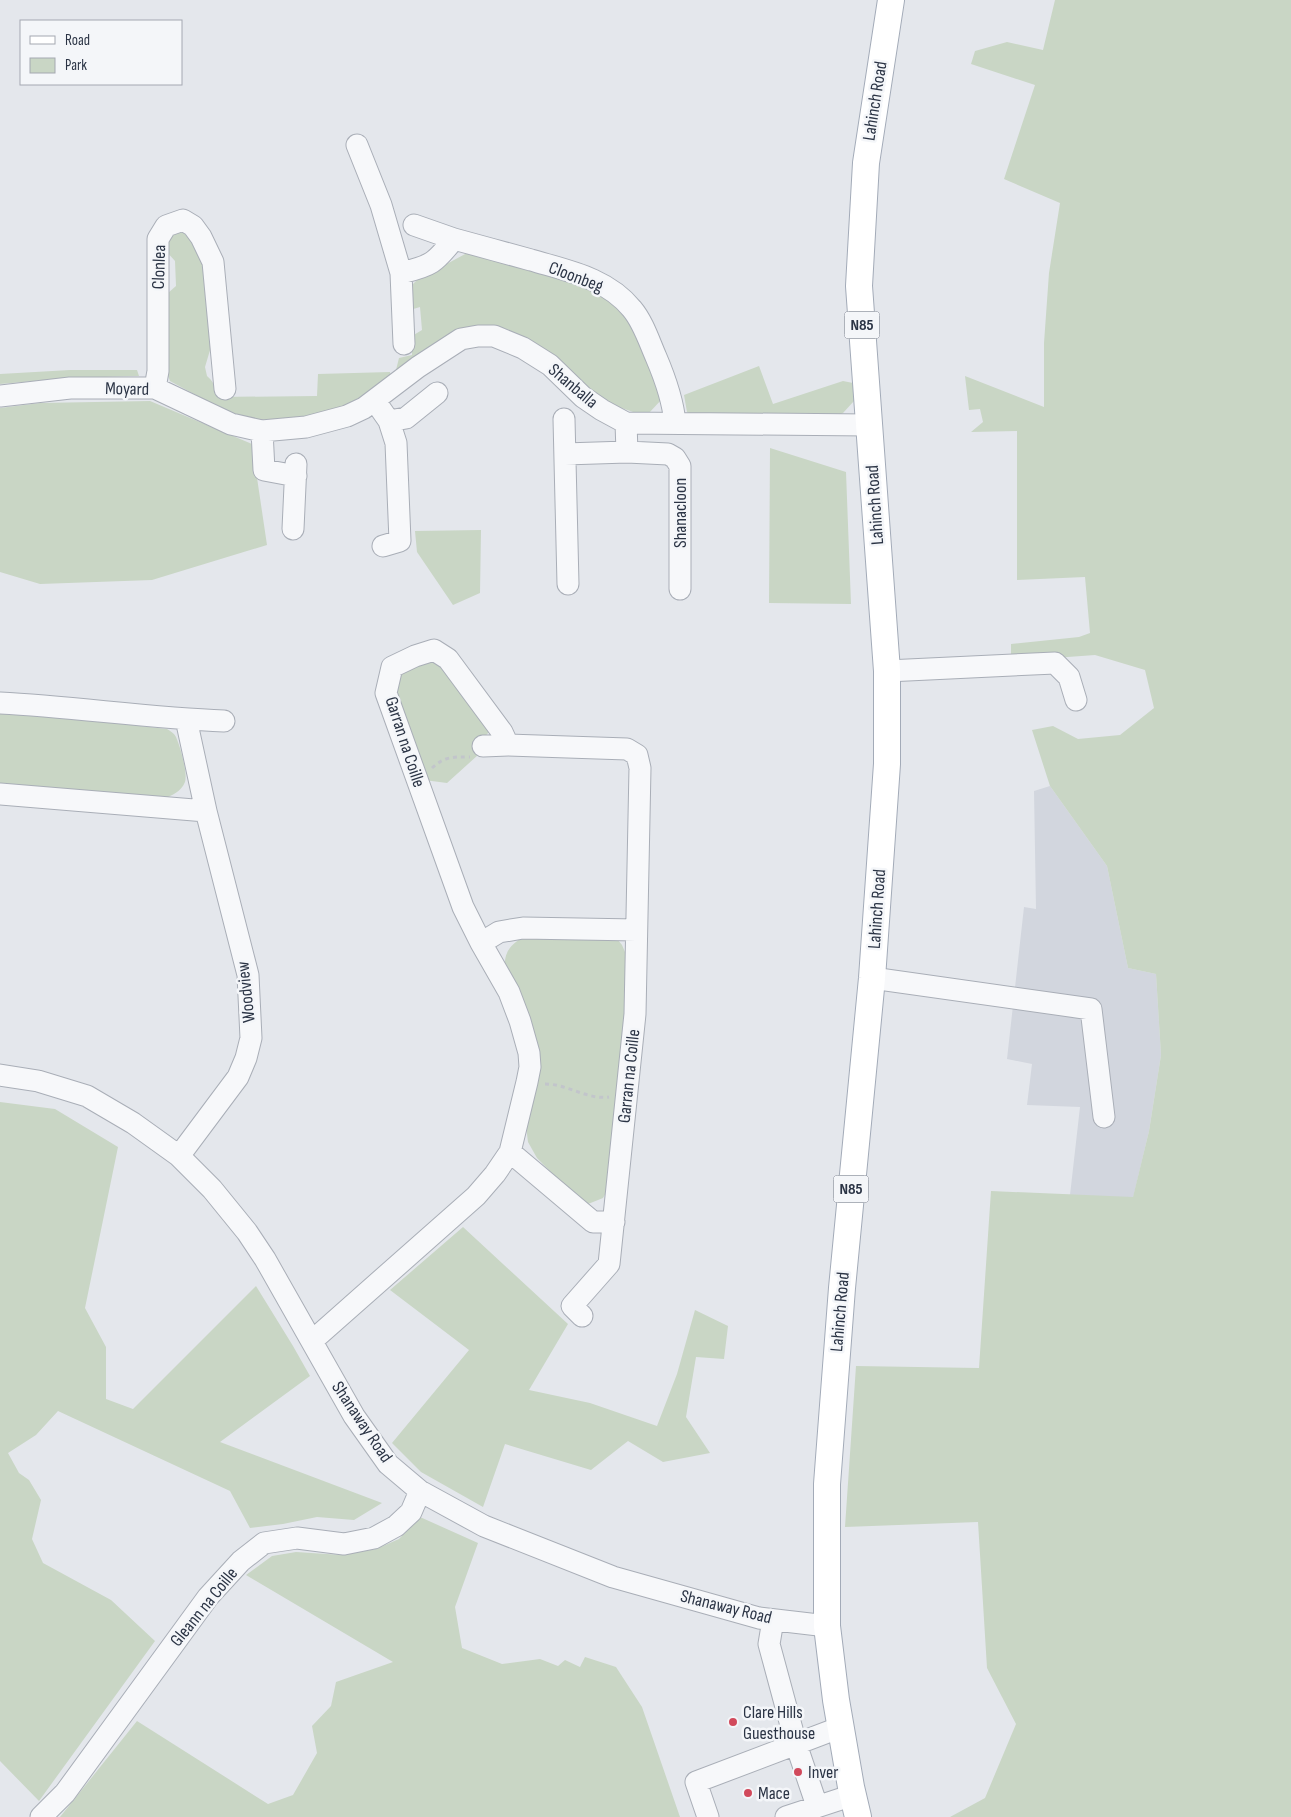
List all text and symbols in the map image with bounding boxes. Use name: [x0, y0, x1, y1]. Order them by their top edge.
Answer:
legend: [20, 20, 182, 85]
text: Road: [65, 31, 90, 50]
text: Park: [65, 56, 87, 75]
street label: Lahinch Road: [858, 60, 892, 142]
street label: Clonlea: [148, 244, 170, 290]
street label: Cloonbeg: [546, 257, 606, 297]
road number: N85: [844, 312, 880, 338]
street label: Shanballa: [544, 359, 602, 413]
street label: Moyard: [105, 378, 149, 400]
street label: Lahinch Road: [862, 464, 888, 546]
street label: Shanacloon: [670, 478, 691, 548]
street label: Garran na Coille: [380, 694, 430, 790]
street label: Lahinch Road: [864, 868, 890, 950]
street label: Woodview: [232, 960, 260, 1024]
street label: Garran na Coille: [614, 1028, 644, 1124]
road number: N85: [834, 1176, 868, 1202]
street label: Lahinch Road: [826, 1271, 854, 1353]
street label: Shanaway Road: [327, 1377, 397, 1467]
street label: Gleann na Coille: [166, 1563, 242, 1651]
street label: Shanaway Road: [678, 1586, 774, 1628]
place label: Clare Hills Guesthouse: [743, 1702, 815, 1744]
marker: Clare Hills Guesthouse: [727, 1716, 739, 1728]
place label: Inver: [808, 1762, 839, 1783]
marker: Inver: [792, 1766, 804, 1778]
place label: Mace: [758, 1783, 790, 1804]
marker: Mace: [742, 1787, 754, 1799]

